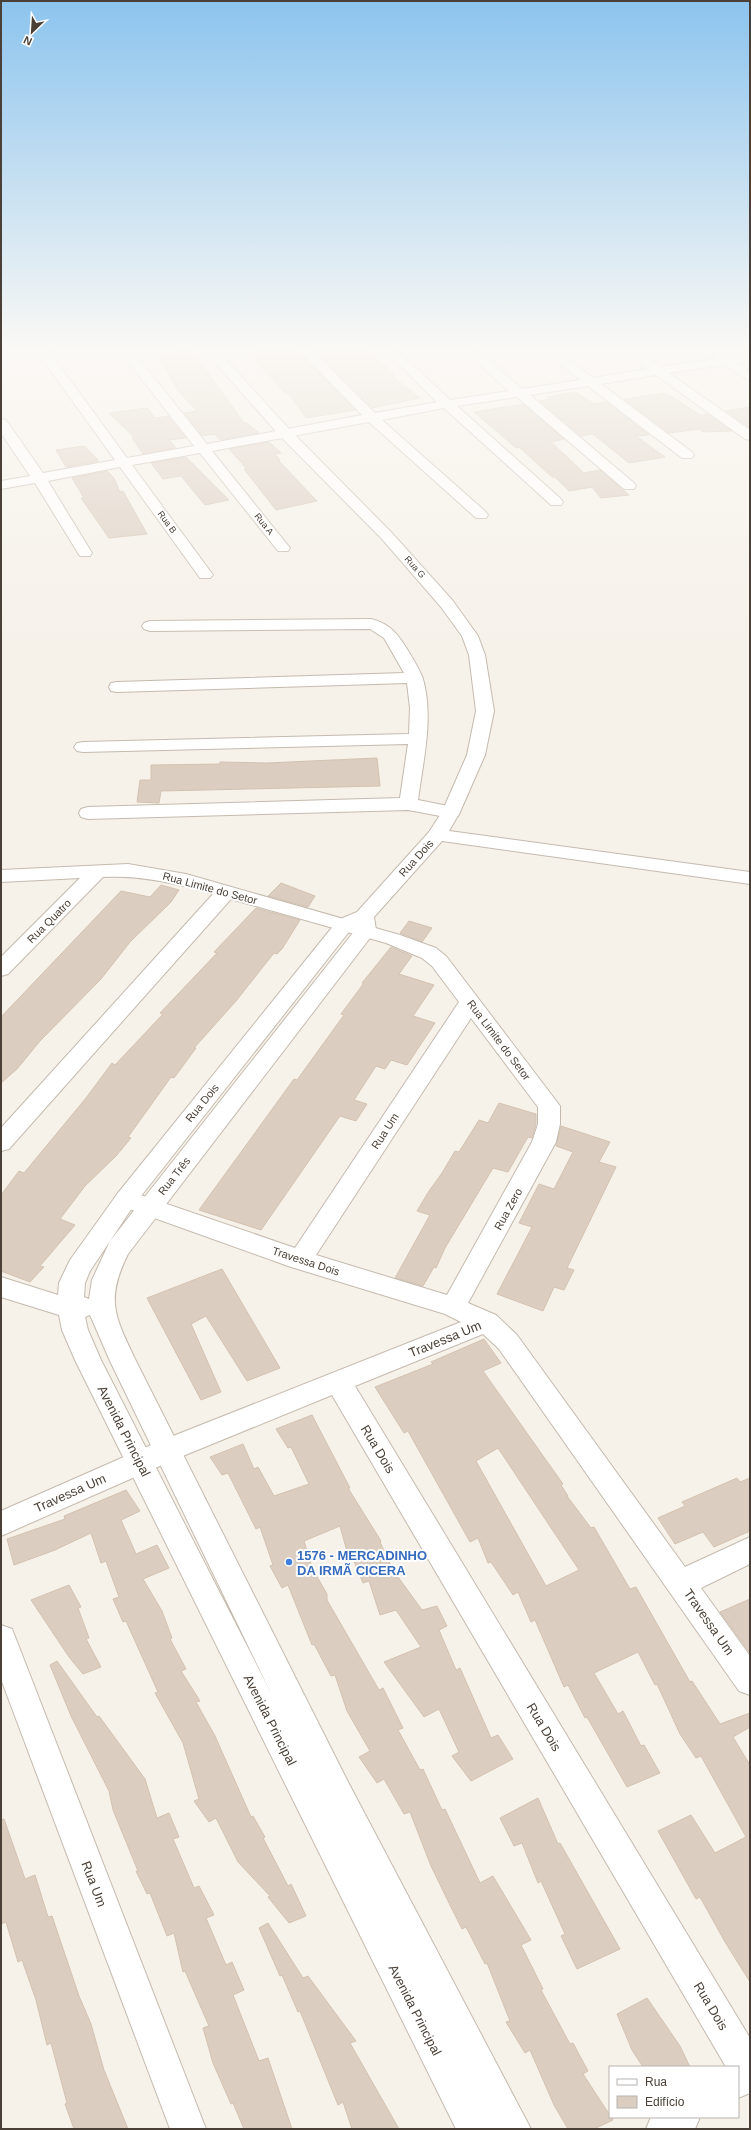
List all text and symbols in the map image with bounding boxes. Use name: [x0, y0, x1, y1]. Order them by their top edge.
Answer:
north arrow: [12, 12, 52, 52]
text: N: [22, 34, 34, 48]
street label: Rua B: [156, 509, 178, 535]
street label: Rua A: [253, 511, 275, 537]
street label: Rua G: [403, 554, 427, 580]
street label: Rua Dois: [396, 837, 436, 879]
street label: Rua Limite do Setor: [161, 870, 259, 906]
street label: Rua Quatro: [25, 897, 73, 945]
street label: Rua Limite do Setor: [465, 998, 533, 1083]
street label: Rua Dois: [183, 1081, 221, 1124]
street label: Rua Um: [369, 1111, 401, 1151]
street label: Rua Três: [156, 1154, 193, 1197]
street label: Rua Zero: [492, 1186, 524, 1232]
street label: Travessa Dois: [271, 1244, 342, 1278]
street label: Travessa Um: [407, 1318, 483, 1360]
street label: Avenida Principal: [95, 1383, 153, 1479]
street label: Rua Dois: [358, 1422, 398, 1476]
street label: Travessa Um: [32, 1471, 108, 1515]
place label: 1576 - MERCADINHO DA IRMÃ CICERA: [297, 1548, 427, 1578]
marker: 1576 - MERCADINHO DA IRMÃ CICERA: [284, 1557, 294, 1567]
street label: Travessa Um: [681, 1586, 737, 1658]
street label: Avenida Principal: [241, 1672, 299, 1768]
street label: Rua Dois: [524, 1700, 564, 1754]
street label: Rua Um: [78, 1859, 110, 1909]
street label: Avenida Principal: [386, 1962, 444, 2058]
street label: Rua Dois: [691, 1979, 731, 2033]
legend: [609, 2066, 739, 2118]
text: Rua: [645, 2075, 667, 2089]
text: Edifício: [645, 2095, 685, 2109]

